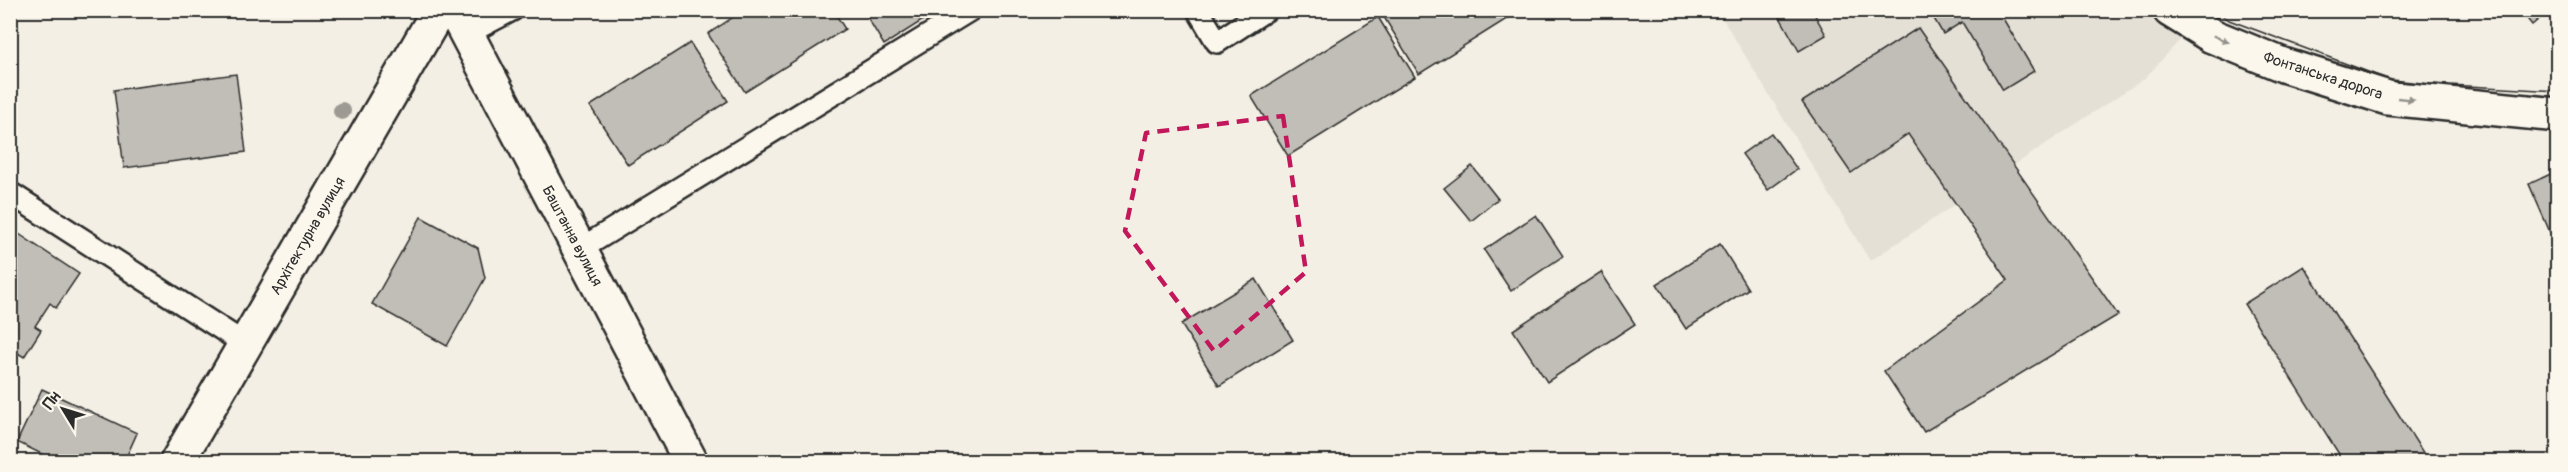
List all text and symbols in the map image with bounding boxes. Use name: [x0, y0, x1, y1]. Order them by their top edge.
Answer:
one-way arrow: [2212, 34, 2230, 44]
street label: Фонтанська дорога: [2261, 48, 2385, 104]
one-way arrow: [2396, 94, 2415, 104]
street label: Архітектурна вулиця: [266, 174, 350, 298]
street label: Баштанна вулиця: [538, 182, 606, 290]
north arrow: [33, 379, 93, 439]
text: Пн: [39, 387, 65, 413]

